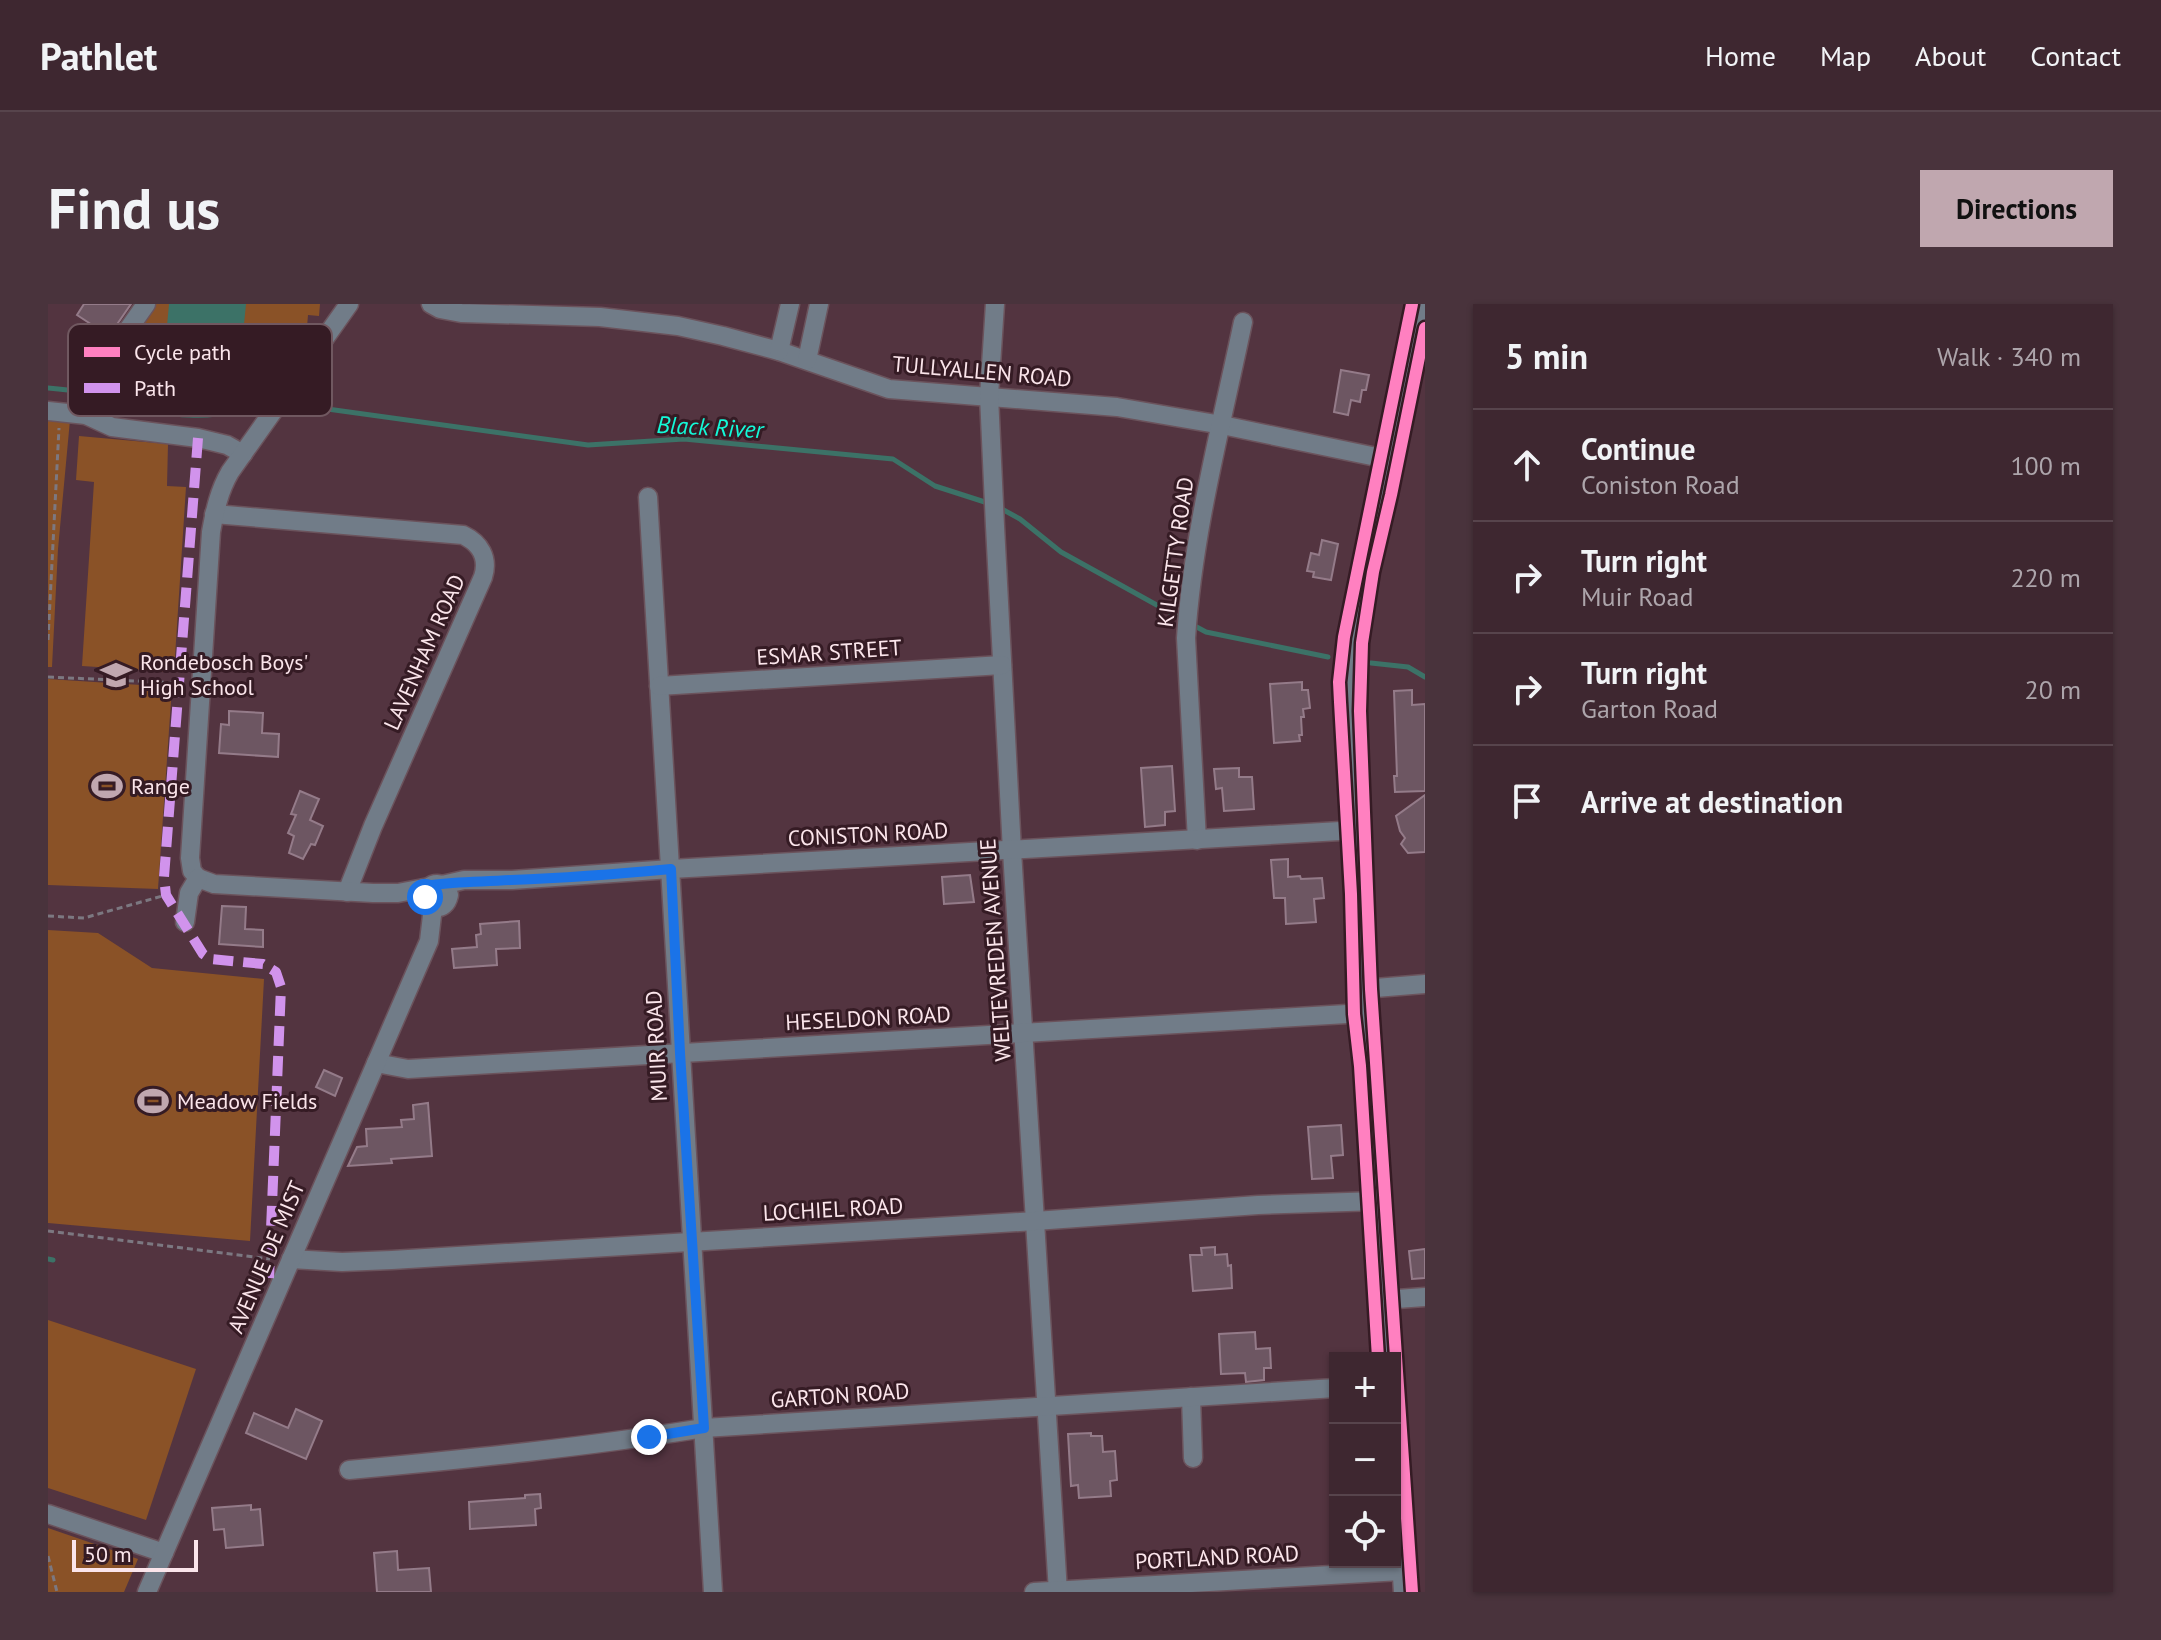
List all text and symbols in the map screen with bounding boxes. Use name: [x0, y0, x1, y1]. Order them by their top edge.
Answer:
text: Pathlet: [40, 31, 157, 80]
text: Home: [1705, 37, 1776, 74]
text: Map: [1820, 37, 1871, 74]
text: About: [1915, 37, 1986, 74]
text: Contact: [2030, 37, 2121, 74]
button: Directions: [1920, 170, 2113, 247]
text: Find us: [48, 172, 220, 244]
legend: [68, 324, 332, 416]
text: 5 min: [1505, 334, 1588, 378]
text: Cycle path: [134, 338, 231, 366]
text: Walk · 340 m: [1937, 340, 2081, 373]
street label: TULLYALLEN ROAD: [891, 349, 1073, 393]
text: Path: [134, 374, 176, 402]
water label: Black River: [656, 409, 766, 445]
text: Continue: [1581, 429, 1695, 468]
icon: ahead: [1505, 443, 1549, 487]
text: 100 m: [2010, 449, 2081, 482]
text: Coniston Road: [1581, 468, 1740, 501]
street label: KILGETTY ROAD: [1151, 475, 1199, 629]
text: Turn right: [1581, 541, 1707, 580]
icon: right: [1505, 555, 1549, 599]
text: 220 m: [2010, 561, 2081, 594]
street label: LAVENHAM ROAD: [377, 570, 471, 734]
text: Muir Road: [1581, 580, 1693, 613]
street label: ESMAR STREET: [755, 633, 903, 671]
place label: Rondebosch Boys' High School: [140, 648, 308, 701]
text: Turn right: [1581, 653, 1707, 692]
school or university icon: Rondebosch Boys' High School: [99, 658, 133, 692]
icon: right: [1505, 667, 1549, 711]
text: 20 m: [2025, 673, 2081, 706]
text: Garton Road: [1581, 692, 1718, 725]
sports icon: Range: [90, 769, 124, 803]
place label: Range: [131, 772, 190, 800]
icon: arrive: [1505, 779, 1549, 823]
text: Arrive at destination: [1581, 782, 1843, 821]
street label: CONISTON ROAD: [787, 816, 949, 852]
street label: WELTEVREDEN AVENUE: [973, 838, 1017, 1062]
route start: [407, 879, 443, 915]
street label: MUIR ROAD: [639, 990, 673, 1102]
street label: HESELDON ROAD: [785, 1000, 951, 1036]
sports icon: Meadow Fields: [136, 1084, 170, 1118]
place label: Meadow Fields: [177, 1087, 317, 1115]
street label: AVENUE DE MIST: [221, 1177, 311, 1337]
street label: LOCHIEL ROAD: [762, 1191, 904, 1227]
map controls: [1329, 1352, 1401, 1568]
button: +: [1329, 1352, 1401, 1424]
street label: GARTON ROAD: [770, 1376, 910, 1414]
route end: [631, 1419, 667, 1455]
button: −: [1329, 1424, 1401, 1496]
button: locate: [1329, 1496, 1401, 1568]
scale bar: [72, 1536, 198, 1572]
street label: PORTLAND ROAD: [1134, 1539, 1300, 1575]
text: 50 m: [84, 1540, 132, 1568]

